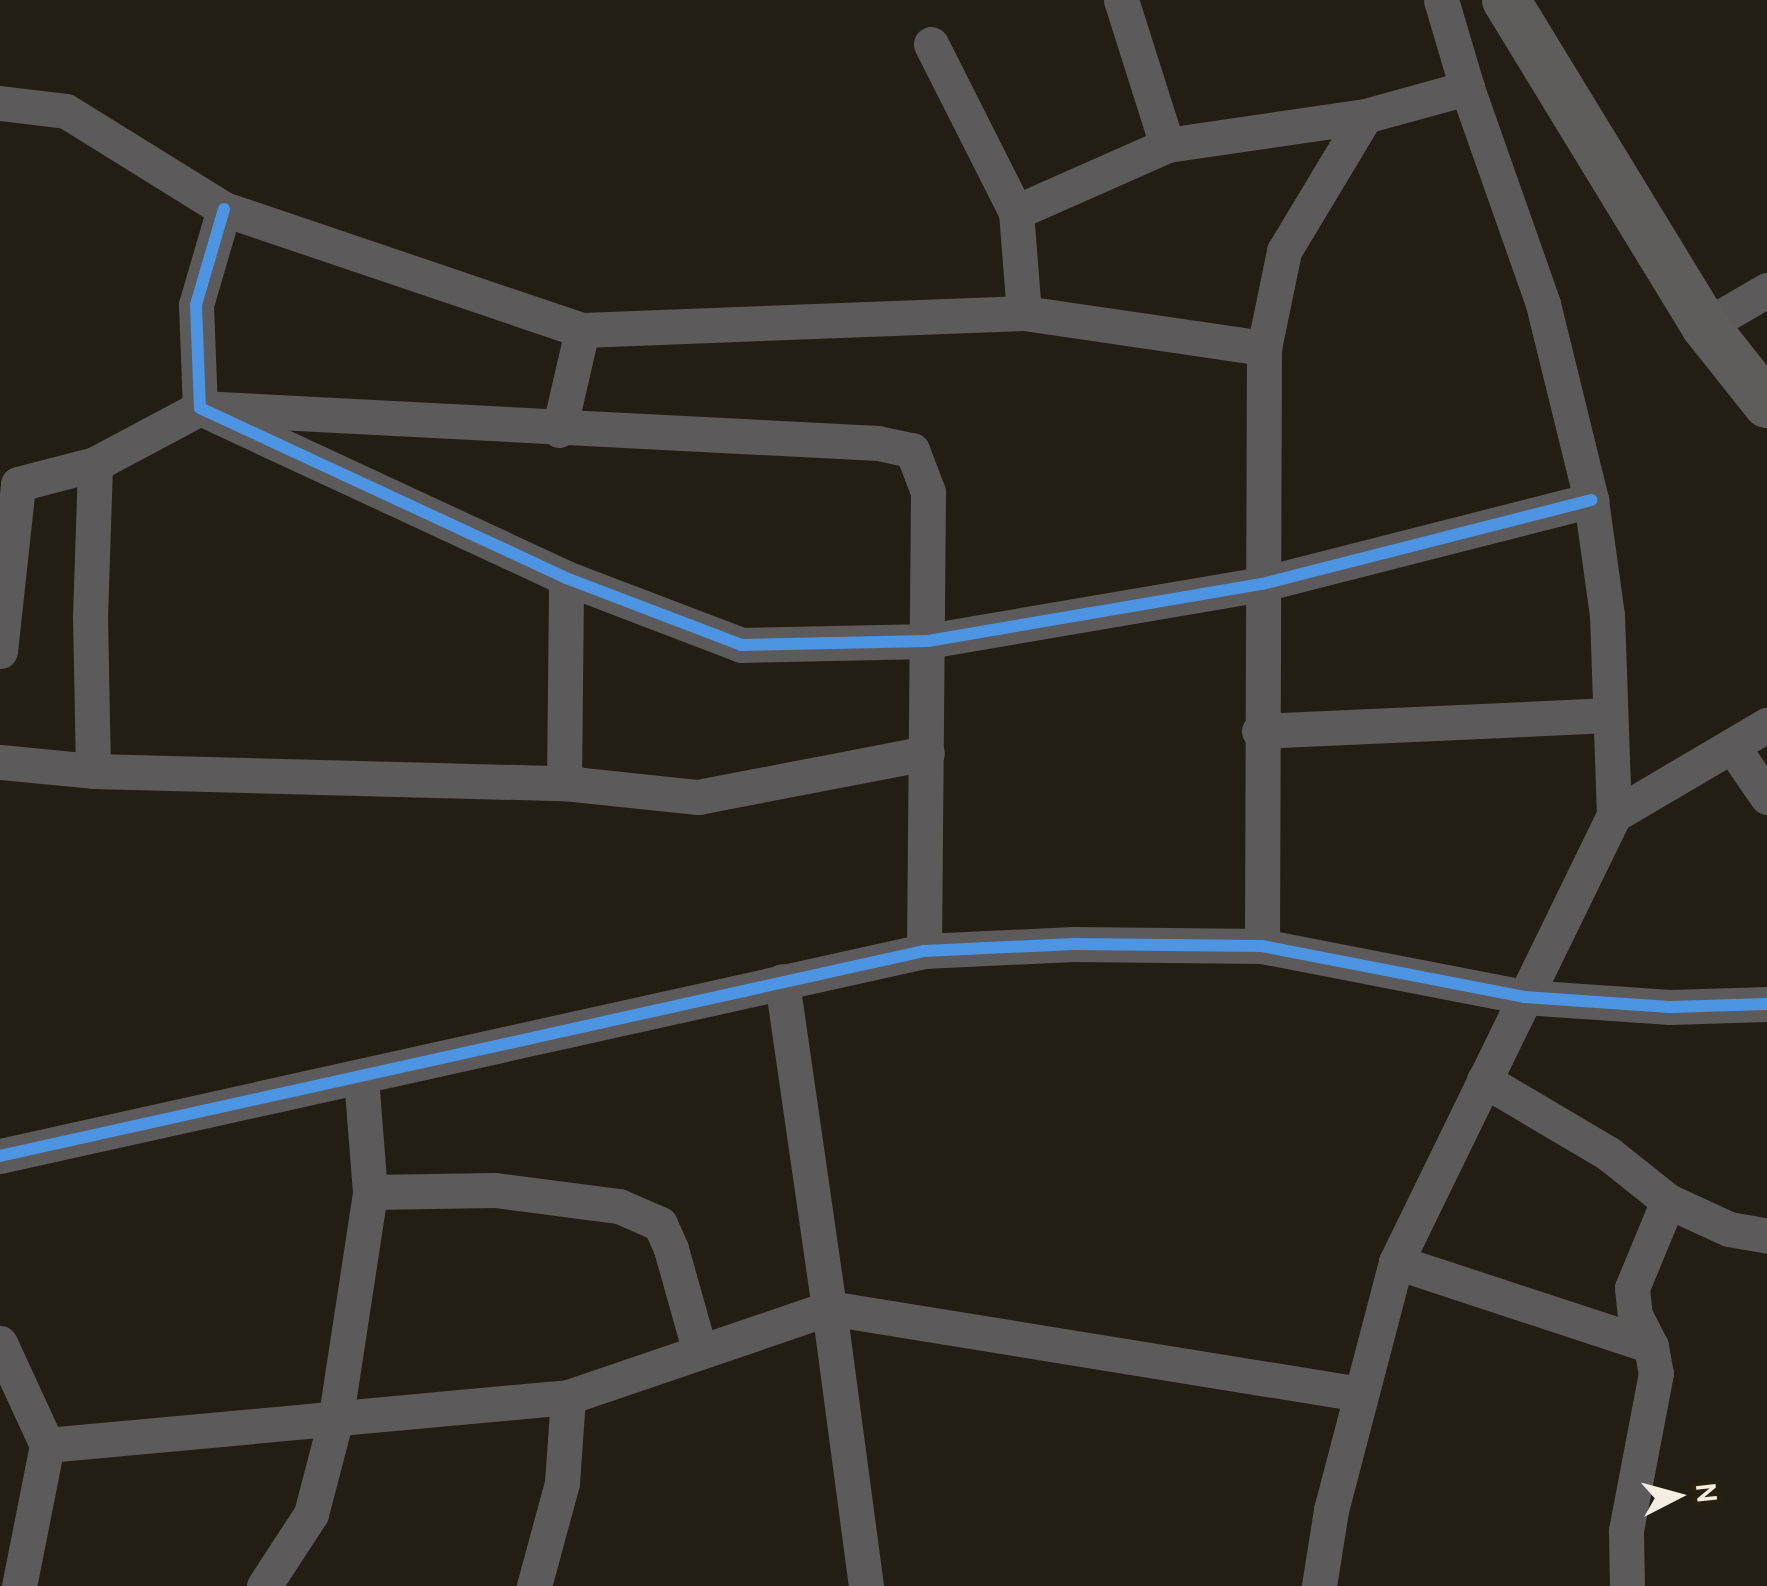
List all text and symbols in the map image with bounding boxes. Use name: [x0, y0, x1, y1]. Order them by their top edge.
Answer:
north arrow: [1627, 1446, 1727, 1546]
text: N: [1689, 1481, 1725, 1504]

